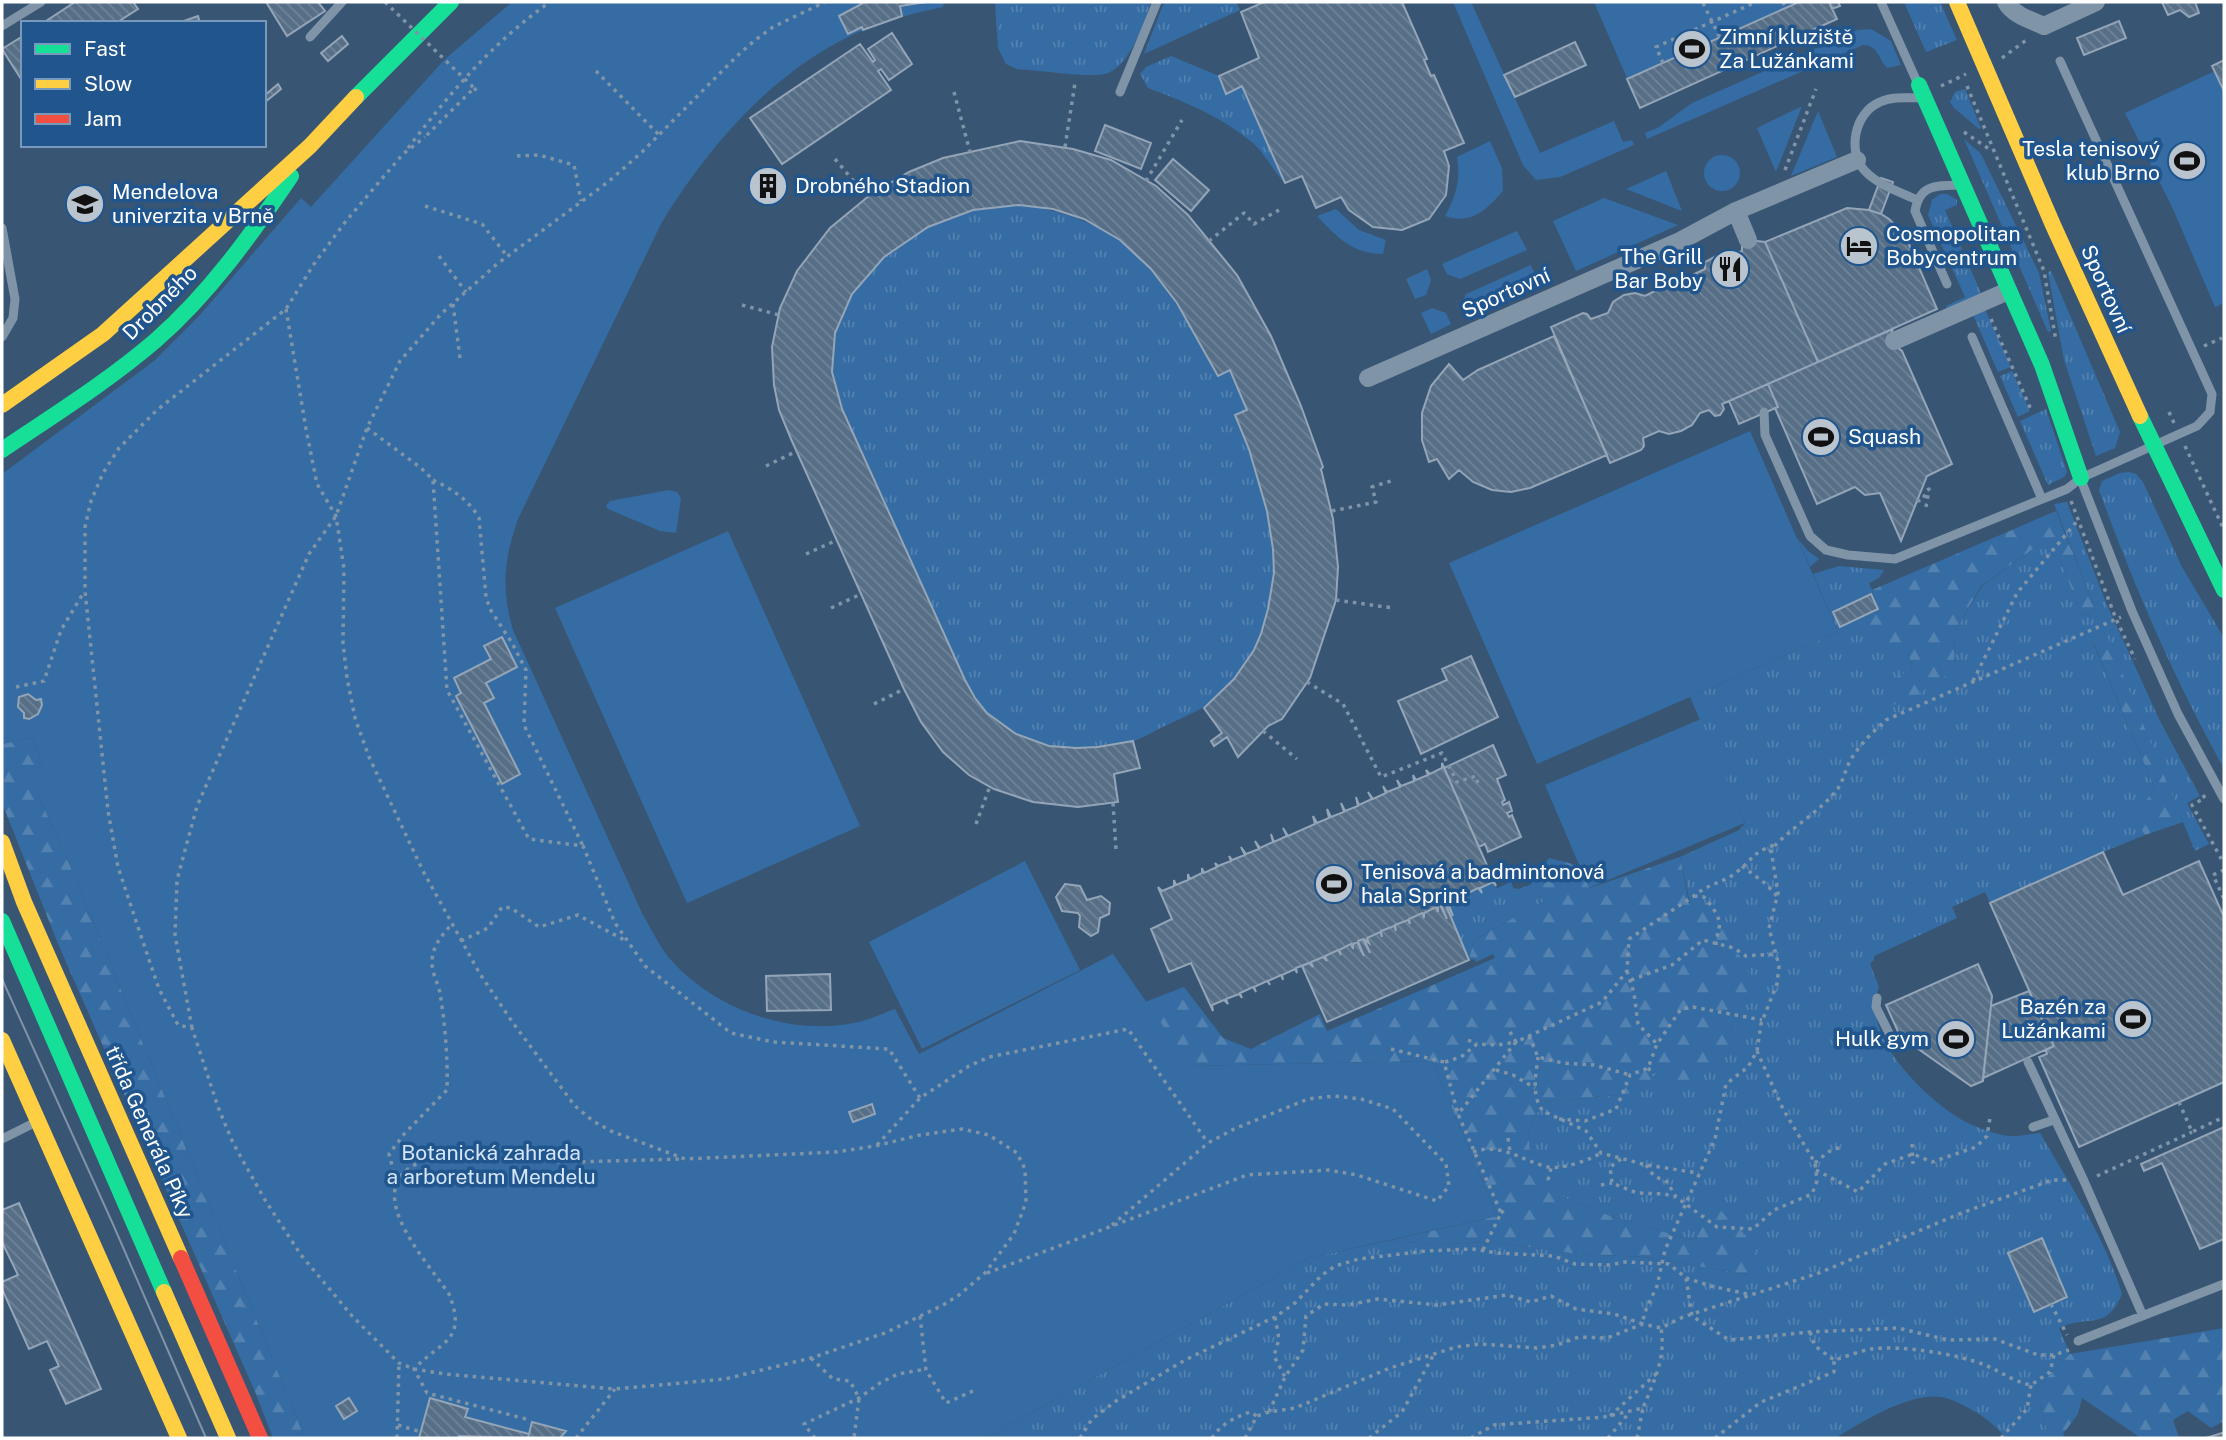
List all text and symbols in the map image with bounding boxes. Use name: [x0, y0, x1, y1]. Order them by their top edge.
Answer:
legend: [21, 21, 266, 147]
place label: Zimní kluziště Za Lužánkami: [1719, 24, 1854, 73]
sports icon: Zimní kluziště Za Lužánkami: [1671, 28, 1713, 70]
text: Fast: [84, 36, 126, 61]
text: Slow: [84, 71, 132, 96]
text: Jam: [84, 106, 122, 131]
place label: Tesla tenisový klub Brno: [2022, 136, 2160, 185]
sports icon: Tesla tenisový klub Brno: [2166, 140, 2208, 182]
building icon: Drobného Stadion: [747, 165, 789, 207]
place label: Drobného Stadion: [795, 173, 970, 198]
place label: Mendelova univerzita v Brně: [112, 179, 274, 228]
school or university icon: Mendelova univerzita v Brně: [64, 183, 106, 225]
place label: Cosmopolitan Bobycentrum: [1886, 221, 2021, 270]
hotel icon: Cosmopolitan Bobycentrum: [1838, 225, 1880, 267]
street label: Sportovní: [2076, 241, 2137, 338]
place label: The Grill Bar Boby: [1614, 244, 1703, 293]
restaurant icon: The Grill Bar Boby: [1709, 248, 1751, 290]
street label: Drobného: [117, 260, 202, 345]
street label: Sportovní: [1458, 262, 1555, 323]
sports icon: Squash: [1800, 416, 1842, 458]
place label: Squash: [1848, 424, 1921, 449]
place label: Tenisová a badmintonová hala Sprint: [1361, 859, 1605, 908]
sports icon: Tenisová a badmintonová hala Sprint: [1313, 863, 1355, 905]
place label: Bazén za Lužánkami: [2001, 994, 2106, 1043]
sports icon: Bazén za Lužánkami: [2112, 998, 2154, 1040]
sports icon: Hulk gym: [1935, 1018, 1977, 1060]
place label: Hulk gym: [1835, 1026, 1929, 1051]
street label: třída Generála Píky: [100, 1042, 199, 1222]
park label: Botanická zahrada a arboretum Mendelu: [386, 1140, 596, 1189]

